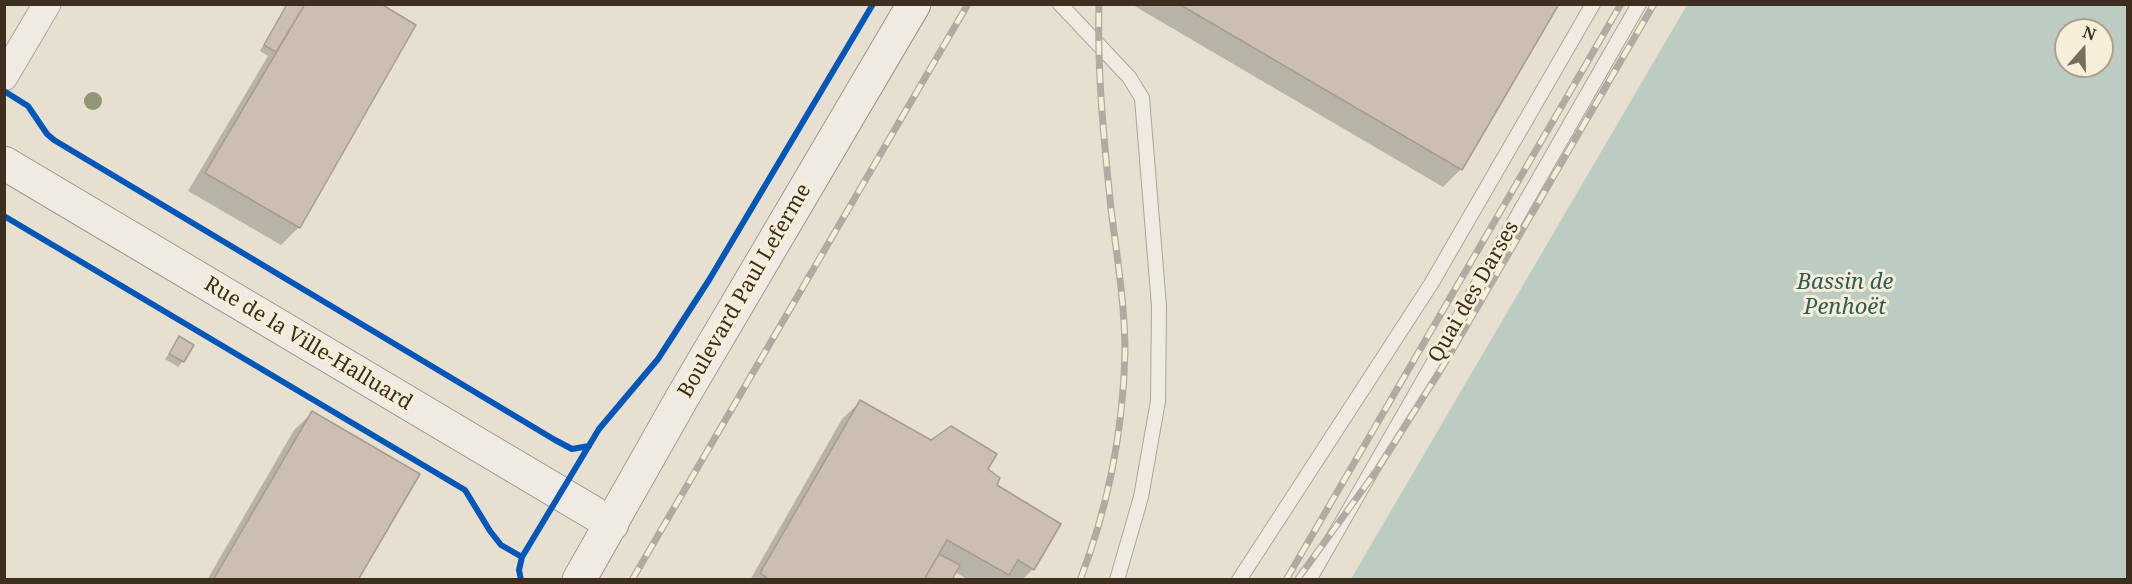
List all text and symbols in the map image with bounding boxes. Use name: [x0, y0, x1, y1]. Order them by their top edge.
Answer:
north arrow: [2054, 18, 2114, 78]
text: N: [2080, 20, 2099, 45]
street label: Boulevard Paul Leferme: [673, 179, 817, 403]
street label: Quai des Darses: [1423, 217, 1525, 367]
water label: Bassin de Penhoët: [1797, 270, 1893, 322]
street label: Rue de la Ville-Halluard: [199, 272, 417, 416]

